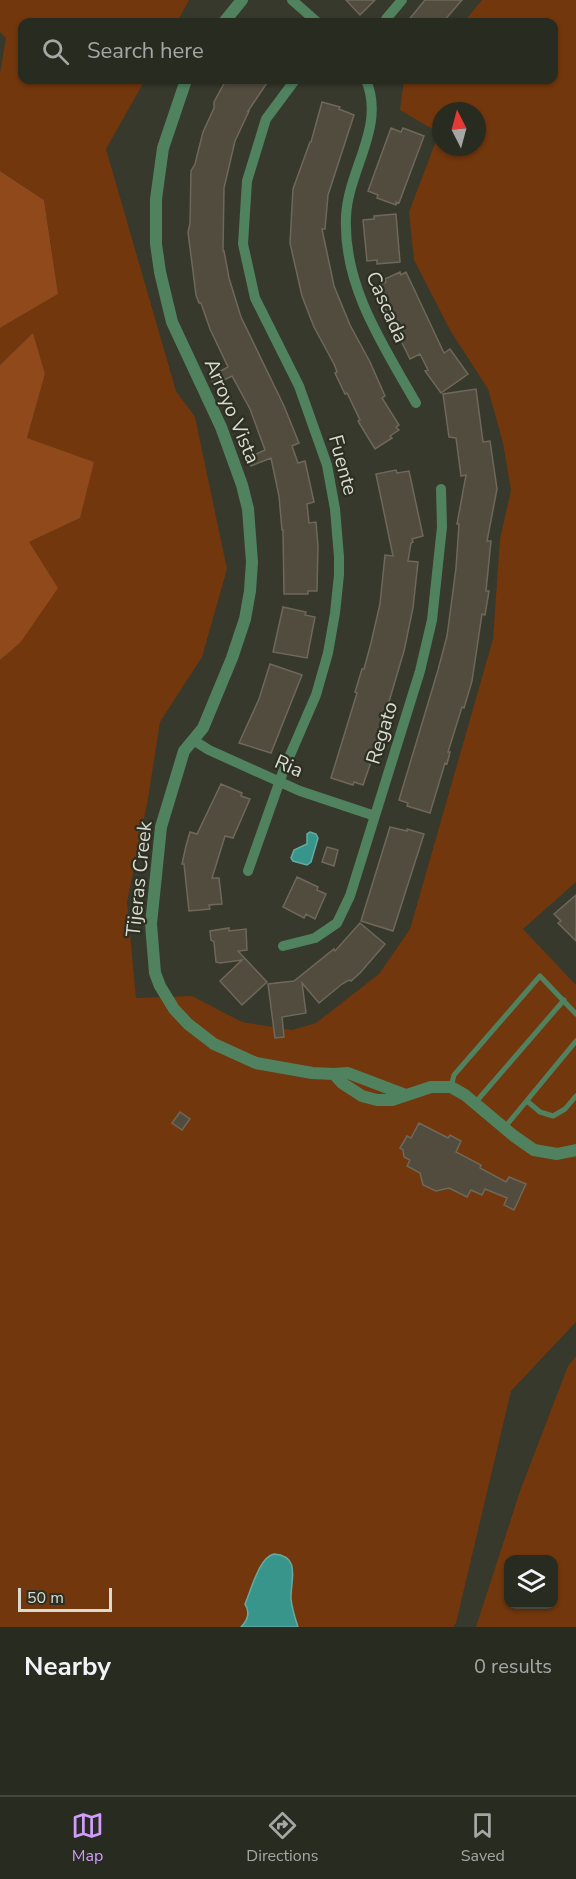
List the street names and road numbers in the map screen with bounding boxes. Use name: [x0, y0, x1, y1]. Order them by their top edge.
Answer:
street label: Cascada: [359, 267, 415, 347]
street label: Arroyo Vista: [198, 354, 266, 468]
street label: Fuente: [322, 432, 364, 498]
street label: Regato: [360, 698, 404, 768]
street label: Ria: [271, 748, 307, 784]
street label: Tijeras Creek: [119, 819, 159, 938]

